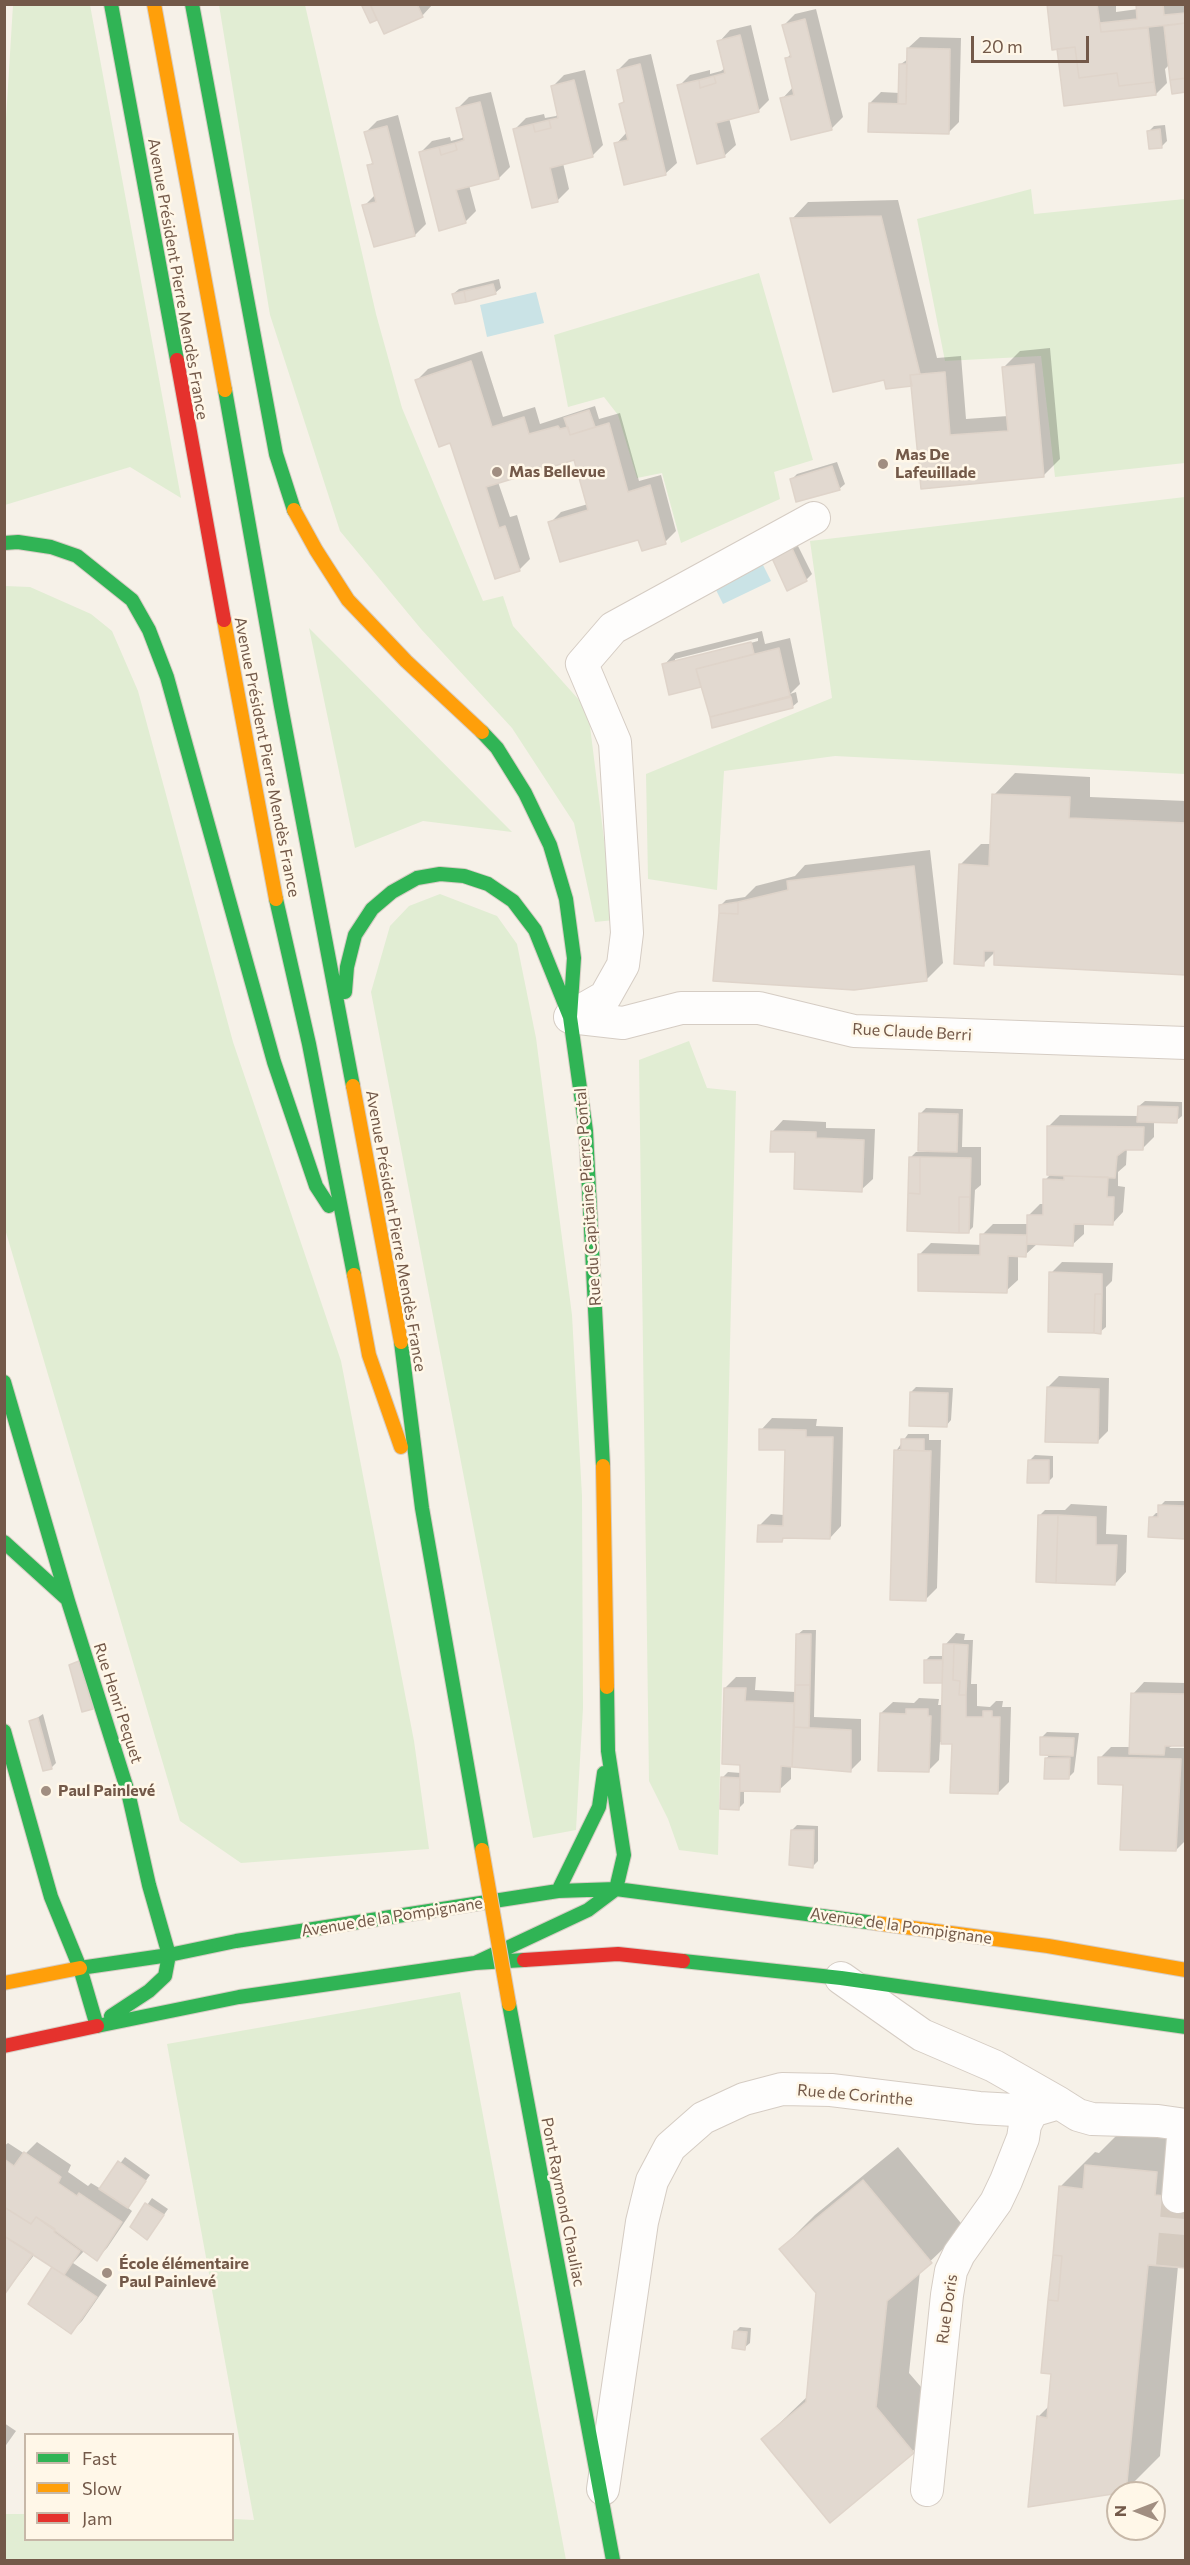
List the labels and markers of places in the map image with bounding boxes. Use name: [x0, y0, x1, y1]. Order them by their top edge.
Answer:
place label: Mas De Lafeuillade: [895, 445, 976, 483]
marker: Mas De Lafeuillade: [876, 457, 890, 471]
place label: Mas Bellevue: [509, 462, 605, 482]
marker: Mas Bellevue: [490, 465, 504, 479]
place label: Paul Painlevé: [58, 1781, 155, 1801]
marker: Paul Painlevé: [39, 1784, 53, 1798]
place label: École élémentaire Paul Painlevé: [119, 2254, 249, 2292]
marker: École élémentaire Paul Painlevé: [100, 2266, 114, 2280]

